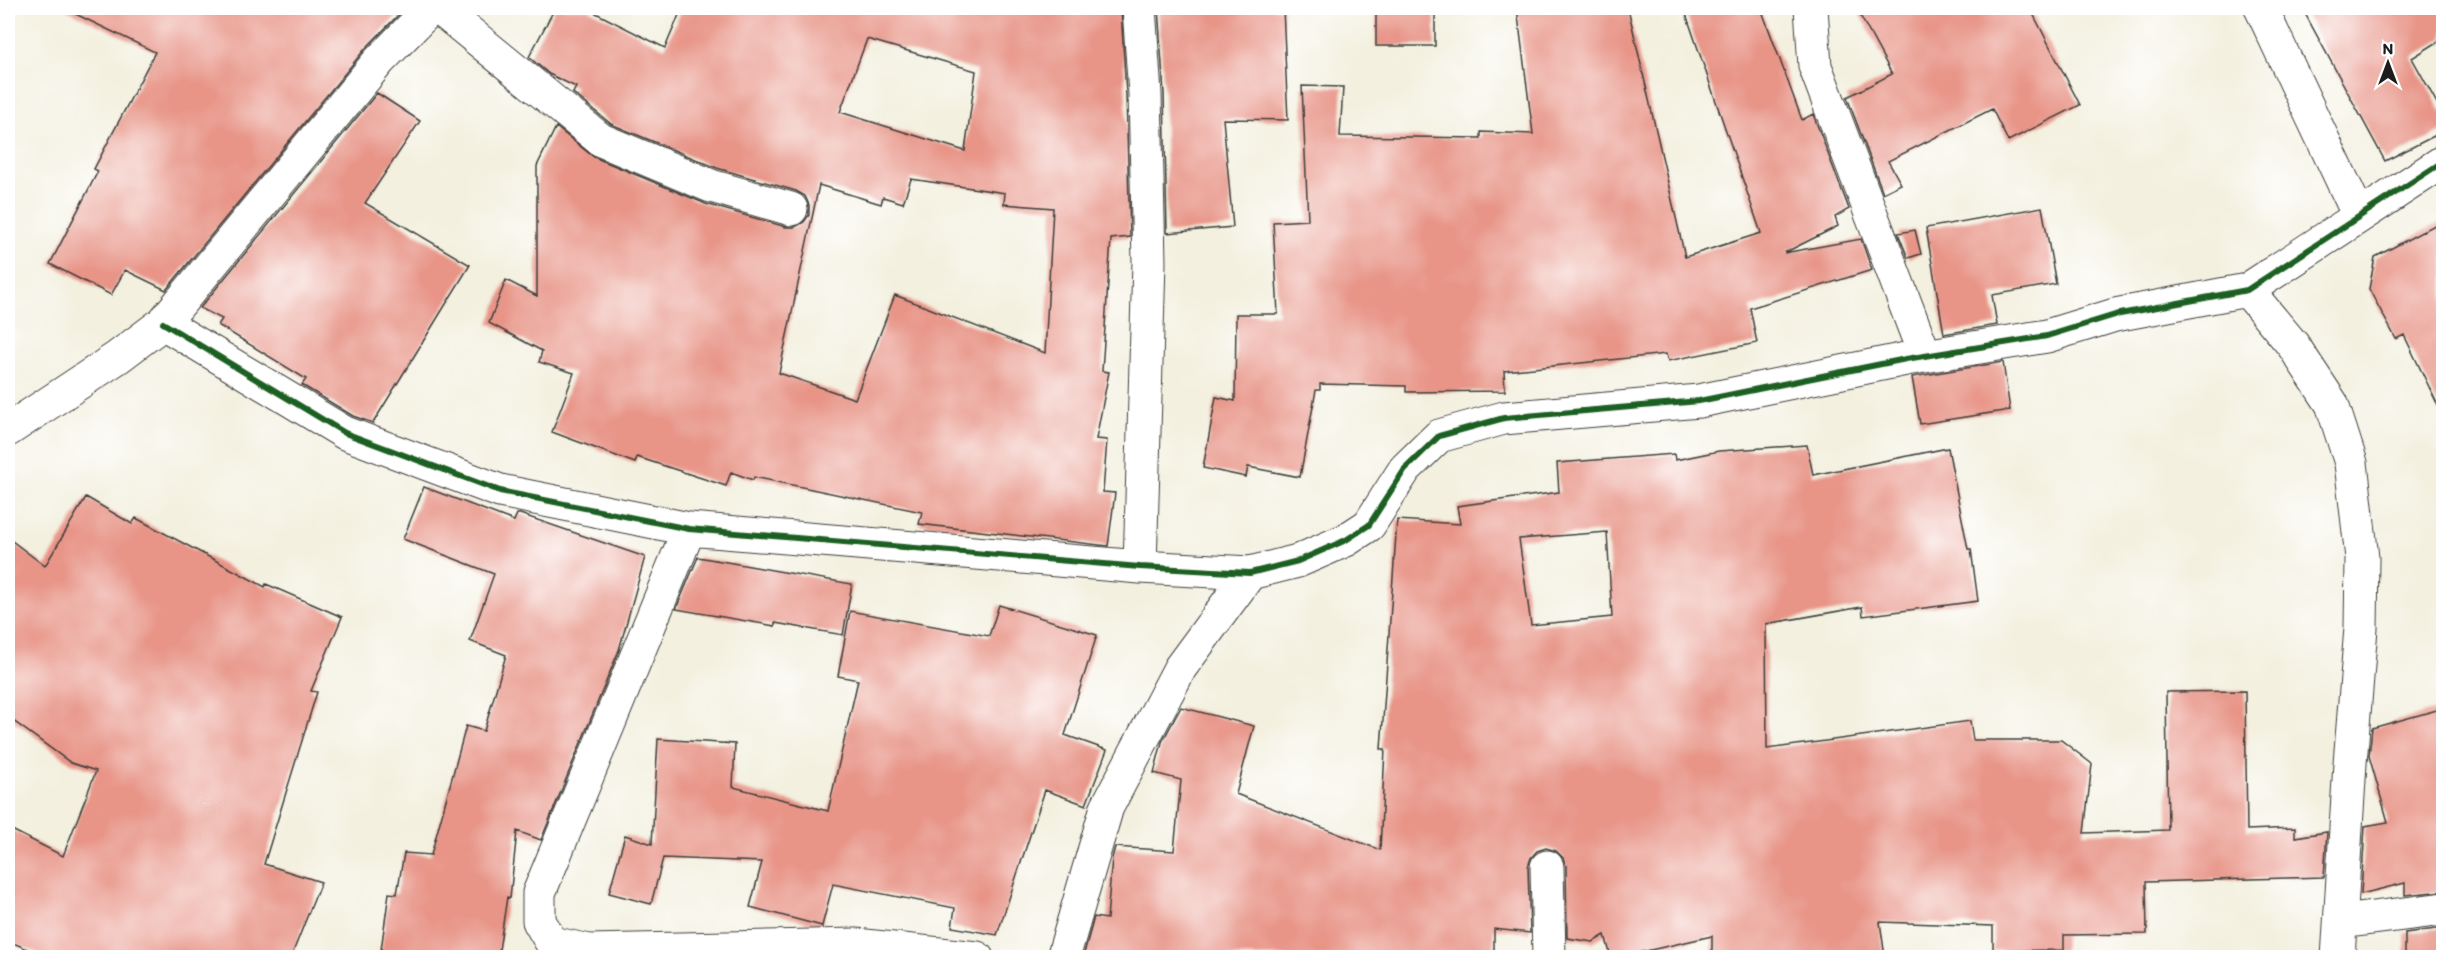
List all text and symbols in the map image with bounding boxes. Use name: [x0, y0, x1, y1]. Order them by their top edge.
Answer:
north arrow: [2358, 33, 2418, 93]
text: N: [2383, 39, 2393, 58]

